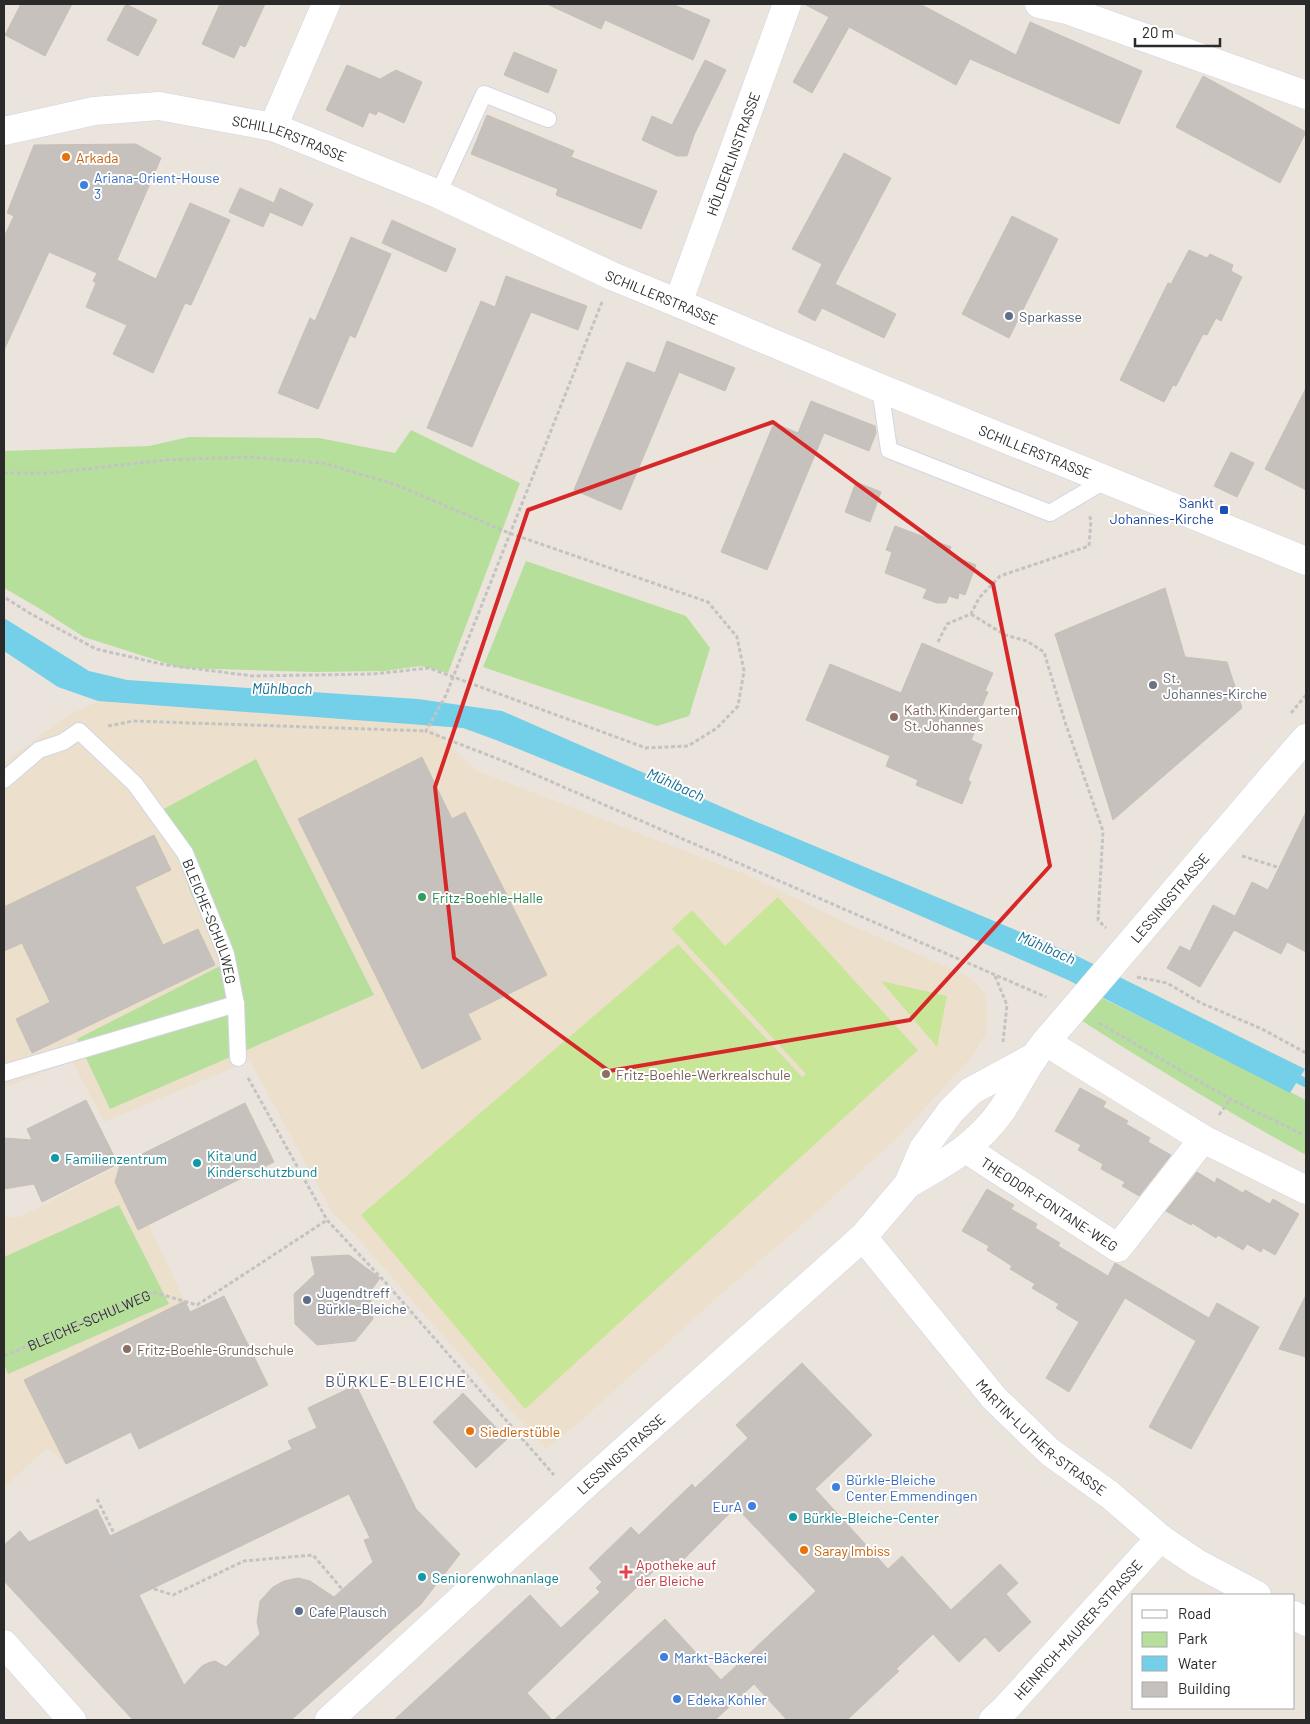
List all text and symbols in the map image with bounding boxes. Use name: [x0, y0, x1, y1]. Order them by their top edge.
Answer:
scale bar: [1135, 15, 1220, 47]
text: 20 m: [1142, 23, 1174, 41]
street label: HÖLDERLINSTRASSE: [702, 89, 763, 218]
street label: SCHILLERSTRASSE: [231, 111, 349, 165]
place label: Arkada: [76, 149, 118, 166]
marker: Arkada: [60, 151, 72, 163]
place label: Ariana-Orient-House 3: [94, 169, 220, 202]
marker: Ariana-Orient-House 3: [78, 179, 90, 191]
street label: SCHILLERSTRASSE: [603, 266, 721, 328]
place label: Sparkasse: [1019, 308, 1082, 325]
marker: Sparkasse: [1003, 310, 1015, 322]
street label: SCHILLERSTRASSE: [977, 421, 1094, 482]
place label: Sankt Johannes-Kirche: [1110, 494, 1214, 527]
marker: Sankt Johannes-Kirche: [1218, 504, 1230, 516]
place label: St. Johannes-Kirche: [1163, 669, 1267, 702]
water label: Mühlbach: [252, 679, 313, 697]
marker: St. Johannes-Kirche: [1147, 679, 1159, 691]
place label: Kath. Kindergarten St. Johannes: [904, 701, 1018, 734]
marker: Kath. Kindergarten St. Johannes: [888, 711, 900, 723]
water label: Mühlbach: [645, 763, 708, 805]
street label: LESSINGSTRASSE: [1126, 849, 1212, 946]
street label: BLEICHE-SCHULWEG: [180, 856, 240, 985]
place label: Fritz-Boehle-Halle: [432, 889, 543, 906]
marker: Fritz-Boehle-Halle: [416, 891, 428, 903]
water label: Mühlbach: [1016, 926, 1079, 968]
place label: Fritz-Boehle-Werkrealschule: [616, 1066, 791, 1083]
marker: Fritz-Boehle-Werkrealschule: [600, 1068, 612, 1080]
place label: Kita und Kinderschutzbund: [207, 1147, 317, 1180]
place label: Familienzentrum: [65, 1150, 167, 1167]
marker: Familienzentrum: [49, 1152, 61, 1164]
street label: THEODOR-FONTANE-WEG: [978, 1153, 1121, 1254]
marker: Kita und Kinderschutzbund: [191, 1157, 203, 1169]
place label: Jugendtreff Bürkle-Bleiche: [317, 1284, 407, 1317]
street label: BLEICHE-SCHULWEG: [24, 1286, 153, 1354]
marker: Jugendtreff Bürkle-Bleiche: [301, 1294, 313, 1306]
place label: Fritz-Boehle-Grundschule: [137, 1341, 294, 1358]
marker: Fritz-Boehle-Grundschule: [121, 1343, 133, 1355]
district label: BÜRKLE-BLEICHE: [325, 1371, 467, 1390]
street label: MARTIN-LUTHER-STRASSE: [973, 1375, 1110, 1498]
street label: LESSINGSTRASSE: [573, 1410, 668, 1497]
place label: Siedlerstüble: [480, 1423, 560, 1440]
marker: Siedlerstüble: [464, 1425, 476, 1437]
place label: Bürkle-Bleiche Center Emmendingen: [846, 1471, 977, 1504]
marker: Bürkle-Bleiche Center Emmendingen: [830, 1481, 842, 1493]
place label: EurA: [712, 1498, 742, 1515]
marker: EurA: [746, 1500, 758, 1512]
place label: Bürkle-Bleiche-Center: [803, 1509, 939, 1526]
marker: Bürkle-Bleiche-Center: [787, 1511, 799, 1523]
place label: Saray Imbiss: [814, 1542, 891, 1559]
marker: Saray Imbiss: [798, 1544, 810, 1556]
place label: Apotheke auf der Bleiche: [636, 1556, 716, 1589]
street label: HEINRICH-MAURER-STRASSE: [1010, 1556, 1145, 1703]
marker: Apotheke auf der Bleiche: [620, 1566, 632, 1578]
place label: Seniorenwohnanlage: [432, 1569, 559, 1586]
marker: Seniorenwohnanlage: [416, 1571, 428, 1583]
legend: [1132, 1594, 1295, 1709]
place label: Cafe Plausch: [309, 1603, 387, 1620]
text: Road: [1178, 1604, 1211, 1622]
marker: Cafe Plausch: [293, 1605, 305, 1617]
text: Park: [1178, 1629, 1208, 1647]
place label: Markt-Bäckerei: [674, 1649, 767, 1666]
marker: Markt-Bäckerei: [658, 1651, 670, 1663]
text: Water: [1178, 1654, 1217, 1672]
text: Building: [1178, 1679, 1231, 1697]
place label: Edeka Kohler: [687, 1691, 767, 1708]
marker: Edeka Kohler: [671, 1693, 683, 1705]

